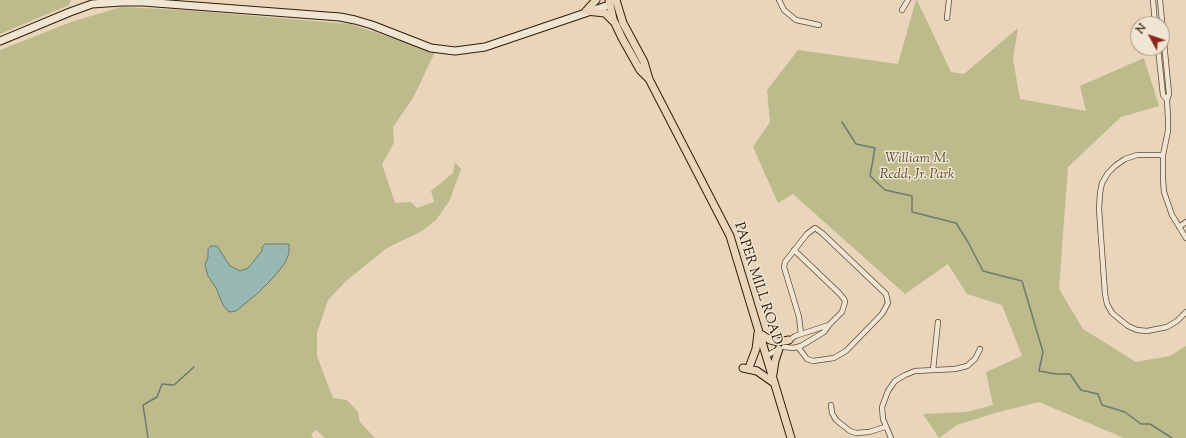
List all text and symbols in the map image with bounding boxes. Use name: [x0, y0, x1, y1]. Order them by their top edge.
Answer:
north arrow: [1130, 16, 1170, 56]
text: N: [1133, 20, 1151, 37]
park label: William M. Redd, Jr. Park: [880, 152, 954, 184]
street label: PAPER MILL ROAD: [729, 221, 785, 347]

